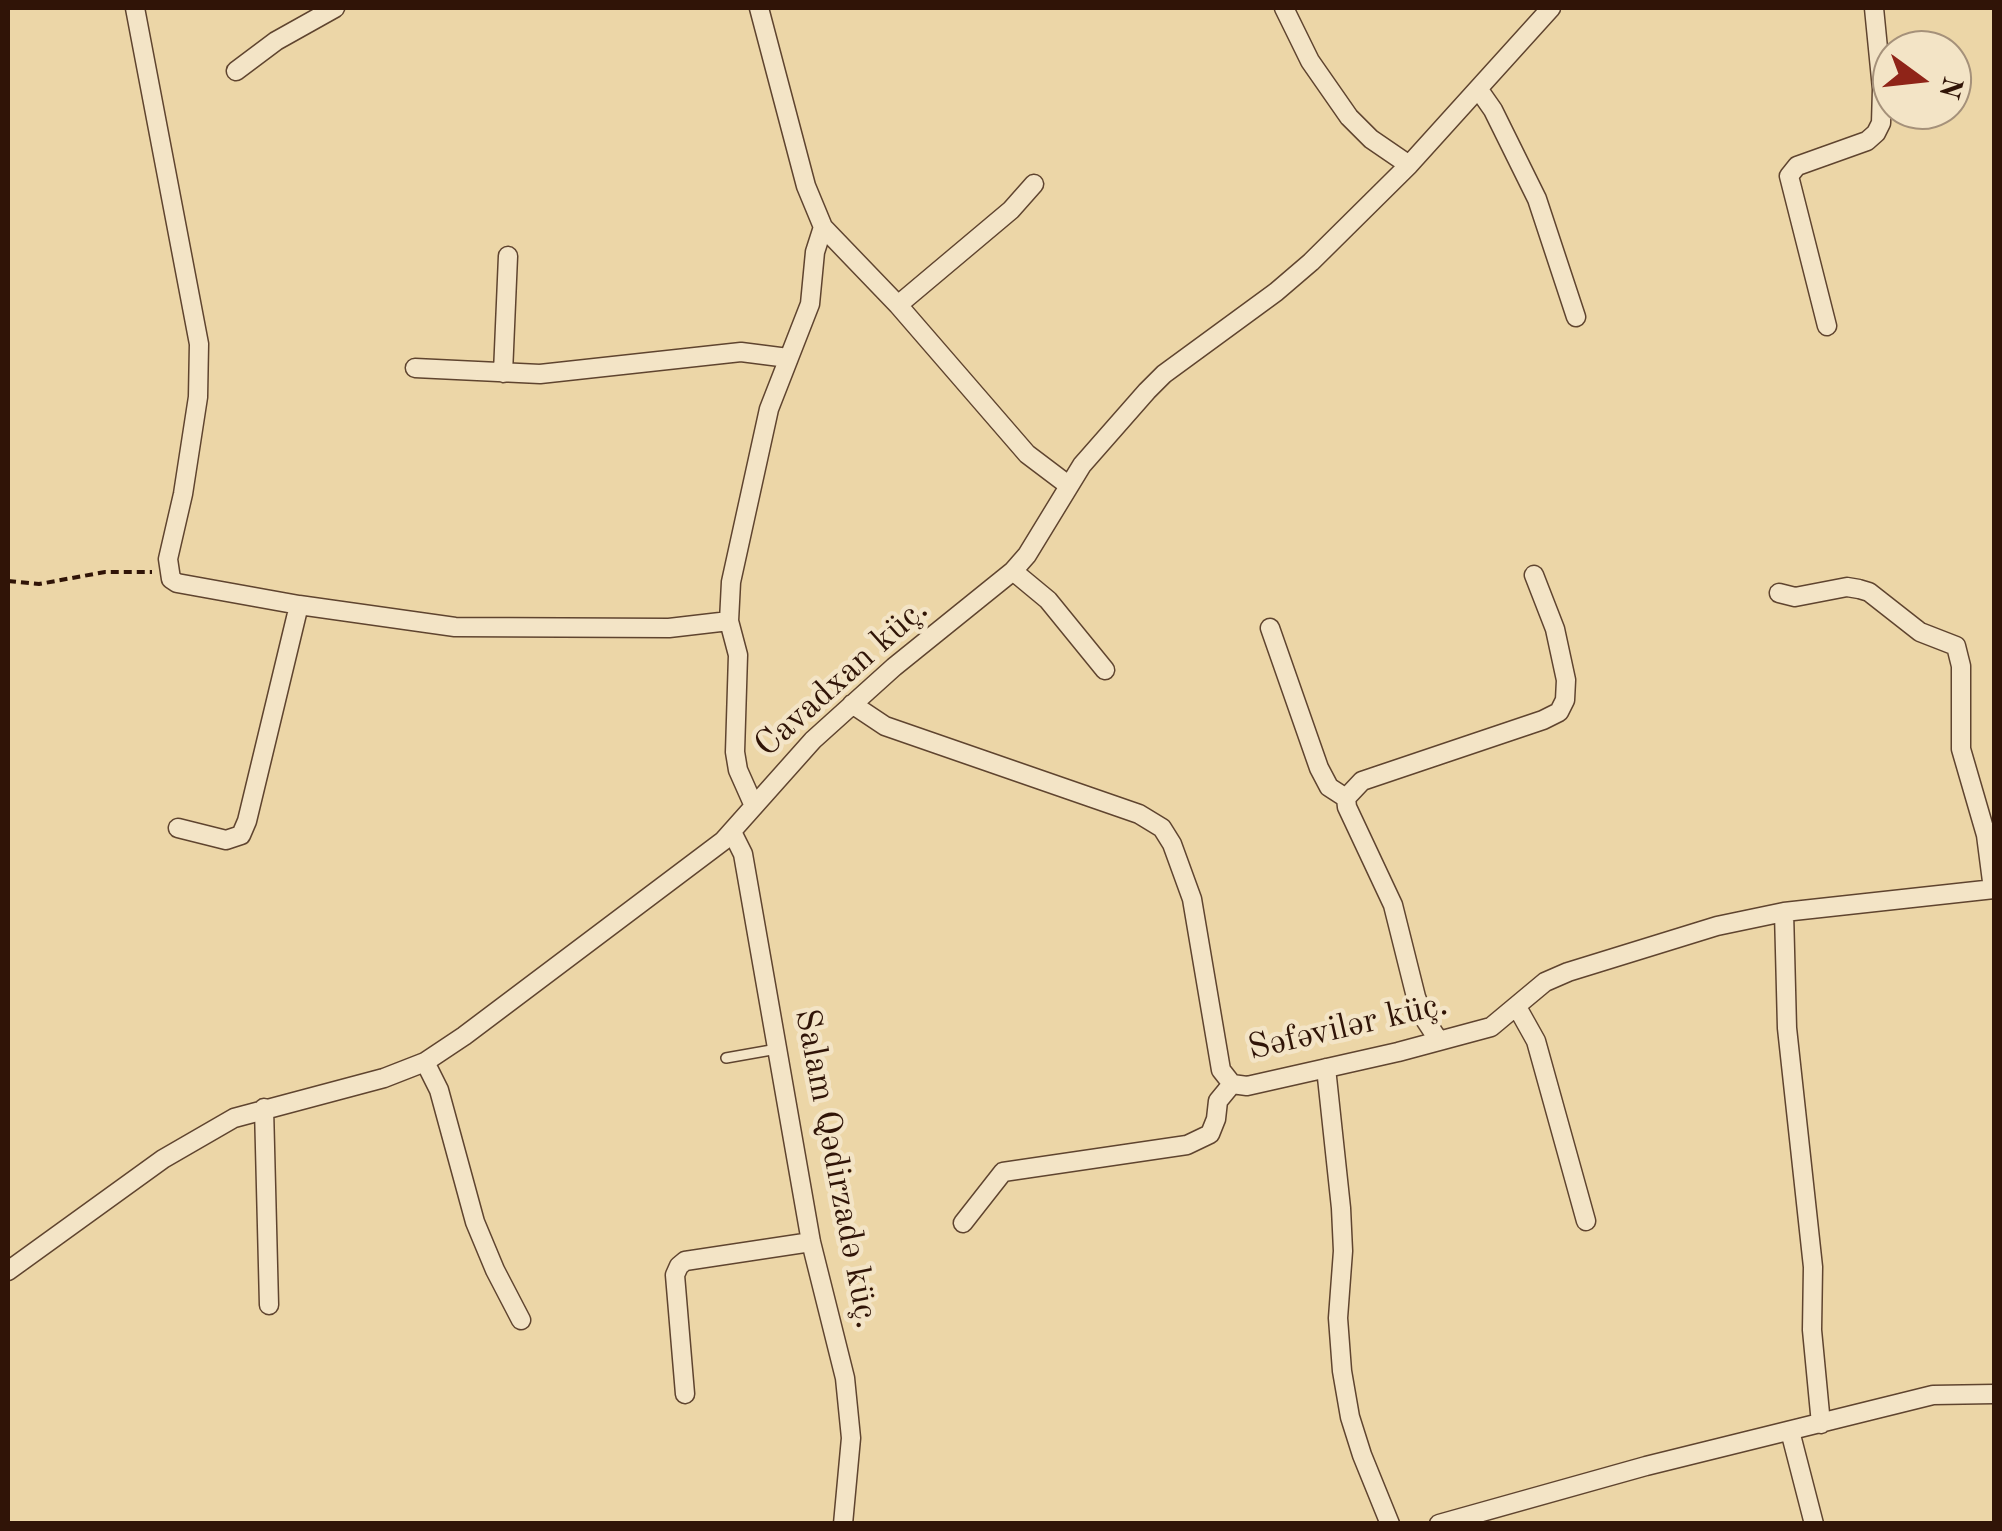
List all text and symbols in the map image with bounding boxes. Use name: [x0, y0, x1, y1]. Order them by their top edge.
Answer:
north arrow: [1872, 30, 1972, 130]
text: N: [1933, 73, 1965, 101]
street label: Cavadxan küç.: [747, 589, 937, 767]
street label: Səfəvilər küç.: [1244, 984, 1452, 1070]
street label: Salam Qədirzadə küç.: [784, 1006, 888, 1332]

